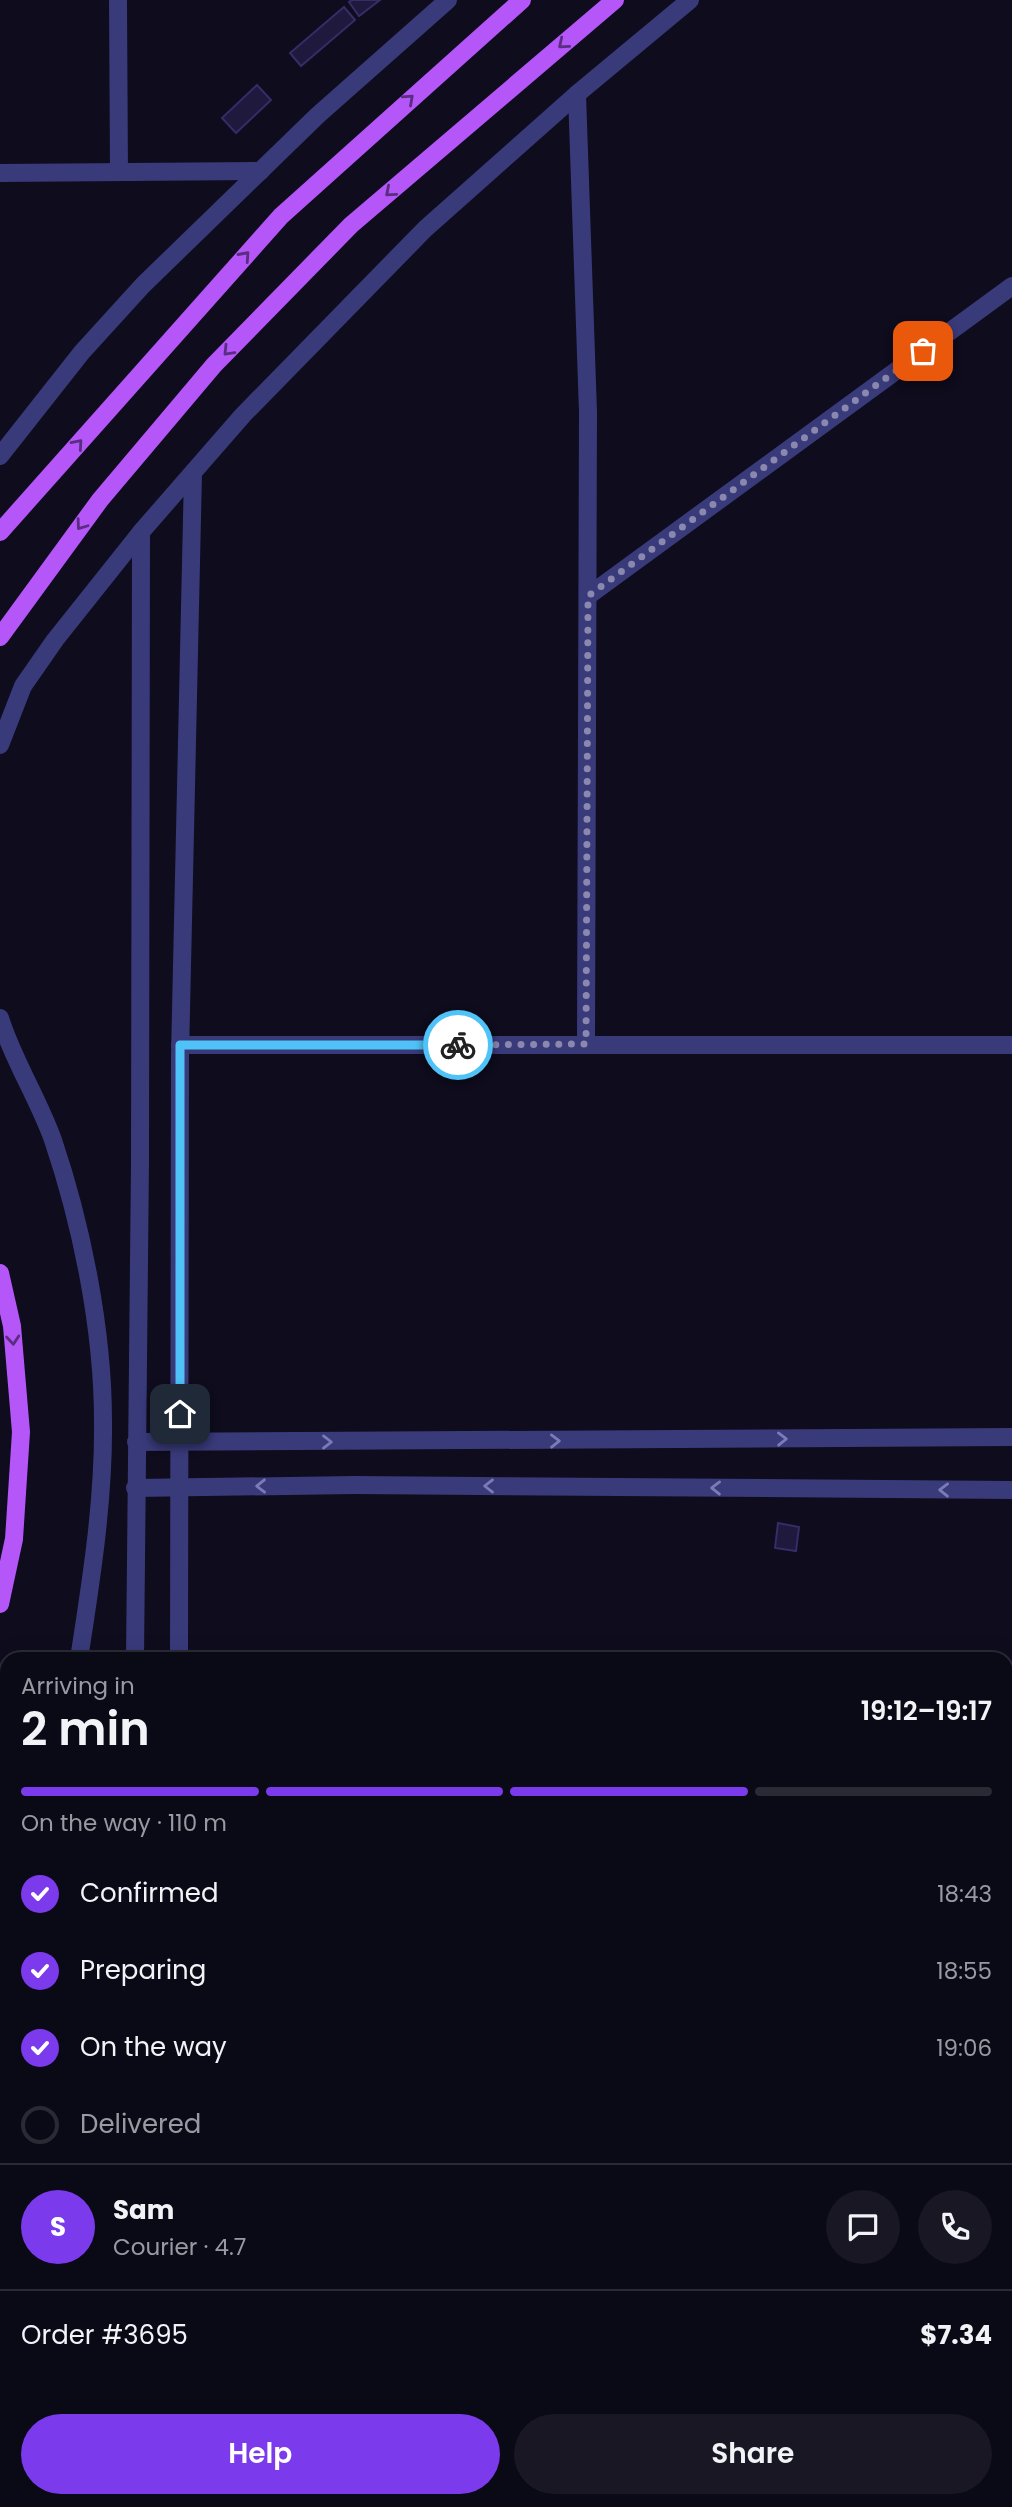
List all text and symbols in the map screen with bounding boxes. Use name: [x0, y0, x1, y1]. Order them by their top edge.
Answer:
one-way arrow: [558, 35, 570, 48]
one-way arrow: [401, 95, 414, 107]
one-way arrow: [385, 184, 398, 196]
one-way arrow: [237, 251, 249, 264]
pin: [893, 321, 953, 381]
icon: bag: [904, 332, 942, 370]
one-way arrow: [223, 343, 236, 356]
one-way arrow: [70, 439, 82, 452]
one-way arrow: [77, 517, 90, 530]
courier: [423, 1010, 493, 1080]
icon: bike: [439, 1026, 477, 1064]
one-way arrow: [5, 1334, 20, 1345]
pin: [150, 1384, 210, 1444]
icon: home: [161, 1395, 199, 1433]
one-way arrow: [777, 1431, 788, 1447]
one-way arrow: [550, 1433, 560, 1449]
one-way arrow: [322, 1434, 333, 1450]
one-way arrow: [256, 1478, 266, 1494]
one-way arrow: [483, 1478, 494, 1494]
one-way arrow: [711, 1480, 722, 1495]
one-way arrow: [938, 1483, 949, 1498]
text: Arriving in: [21, 1670, 135, 1702]
text: 19:12–19:17: [861, 1693, 992, 1729]
text: 2 min: [21, 1697, 150, 1761]
text: On the way · 110 m: [21, 1807, 227, 1839]
icon: check: [21, 1875, 59, 1913]
text: Confirmed: [80, 1875, 218, 1911]
text: 18:43: [937, 1878, 992, 1910]
icon: check: [21, 1952, 59, 1990]
text: Preparing: [80, 1952, 206, 1988]
text: 18:55: [936, 1955, 992, 1987]
icon: check: [21, 2029, 59, 2067]
text: On the way: [80, 2029, 227, 2065]
text: 19:06: [936, 2032, 992, 2064]
text: Delivered: [80, 2106, 201, 2142]
button: chat: [826, 2190, 900, 2264]
button: phone: [918, 2190, 992, 2264]
text: Sam: [113, 2192, 174, 2228]
text: S: [50, 2209, 66, 2245]
text: Courier · 4.7: [113, 2231, 246, 2263]
text: Order #3695: [21, 2317, 188, 2353]
text: $7.34: [920, 2317, 992, 2353]
button: Help: [21, 2414, 500, 2494]
button: Share: [514, 2414, 992, 2494]

